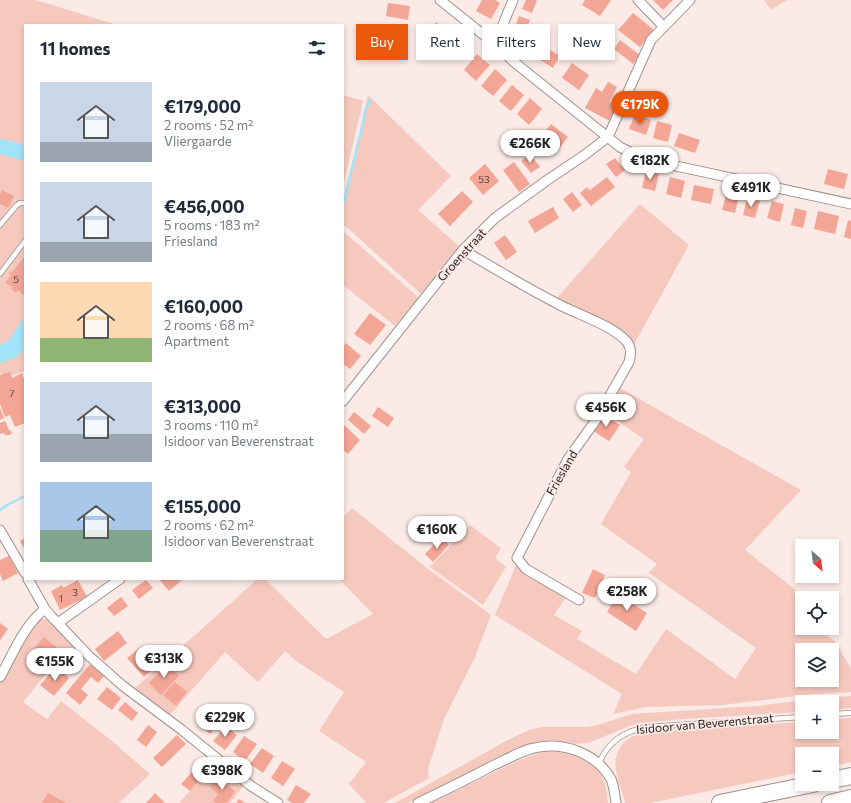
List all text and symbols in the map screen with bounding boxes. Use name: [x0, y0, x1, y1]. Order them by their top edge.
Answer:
chip: Buy: [356, 24, 408, 60]
chip: Rent: [416, 24, 474, 60]
chip: Filters: [482, 24, 550, 60]
chip: New: [558, 24, 615, 60]
icon: filters: [306, 37, 328, 59]
text: 11 homes: [40, 38, 110, 59]
pin: €179K: [612, 91, 668, 125]
text: €179,000: [164, 96, 241, 117]
text: €179K: [620, 96, 660, 112]
icon: home: [72, 98, 120, 146]
text: 2 rooms · 52 m²: [164, 117, 253, 133]
pin: €266K: [502, 130, 558, 164]
text: Vliergaarde: [164, 133, 232, 149]
text: €266K: [509, 135, 551, 151]
pin: €182K: [622, 147, 678, 181]
text: €182K: [630, 152, 670, 168]
house number: 53: [478, 173, 490, 185]
pin: €491K: [723, 174, 779, 208]
text: €491K: [731, 179, 771, 195]
text: €456,000: [164, 196, 244, 217]
icon: home: [72, 198, 120, 246]
text: 5 rooms · 183 m²: [164, 217, 260, 233]
street label: Groenstraat: [434, 225, 489, 284]
text: Friesland: [164, 233, 218, 249]
house number: 5: [13, 273, 19, 285]
text: €160,000: [164, 296, 243, 317]
icon: home: [72, 298, 120, 346]
text: 2 rooms · 68 m²: [164, 317, 254, 333]
text: Apartment: [164, 333, 229, 349]
house number: 7: [9, 387, 15, 399]
pin: €456K: [578, 394, 634, 428]
text: €313,000: [164, 396, 241, 417]
icon: home: [72, 398, 120, 446]
text: €456K: [585, 399, 627, 415]
text: 3 rooms · 110 m²: [164, 417, 258, 433]
text: Isidoor van Beverenstraat: [164, 433, 314, 449]
street label: Friesland: [543, 448, 580, 497]
text: €155,000: [164, 496, 241, 517]
icon: home: [72, 498, 120, 546]
pin: €160K: [409, 516, 465, 550]
text: 2 rooms · 62 m²: [164, 517, 254, 533]
text: €160K: [417, 521, 457, 537]
text: Isidoor van Beverenstraat: [164, 533, 314, 549]
north arrow: [795, 539, 839, 583]
map controls: [795, 539, 839, 791]
pin: €258K: [599, 578, 655, 612]
text: €258K: [606, 583, 648, 599]
house number: 3: [72, 586, 78, 598]
button: locate: [795, 591, 839, 635]
house number: 1: [59, 592, 63, 604]
button: layers: [795, 643, 839, 687]
pin: €313K: [136, 645, 192, 679]
pin: €155K: [27, 648, 83, 682]
text: €313K: [144, 650, 184, 666]
text: €155K: [35, 653, 75, 669]
button: +: [795, 695, 839, 739]
pin: €229K: [197, 704, 253, 738]
text: €229K: [205, 709, 245, 725]
street label: Isidoor van Beverenstraat: [635, 710, 774, 736]
button: −: [795, 747, 839, 791]
pin: €398K: [194, 757, 250, 791]
text: €398K: [201, 762, 243, 778]

